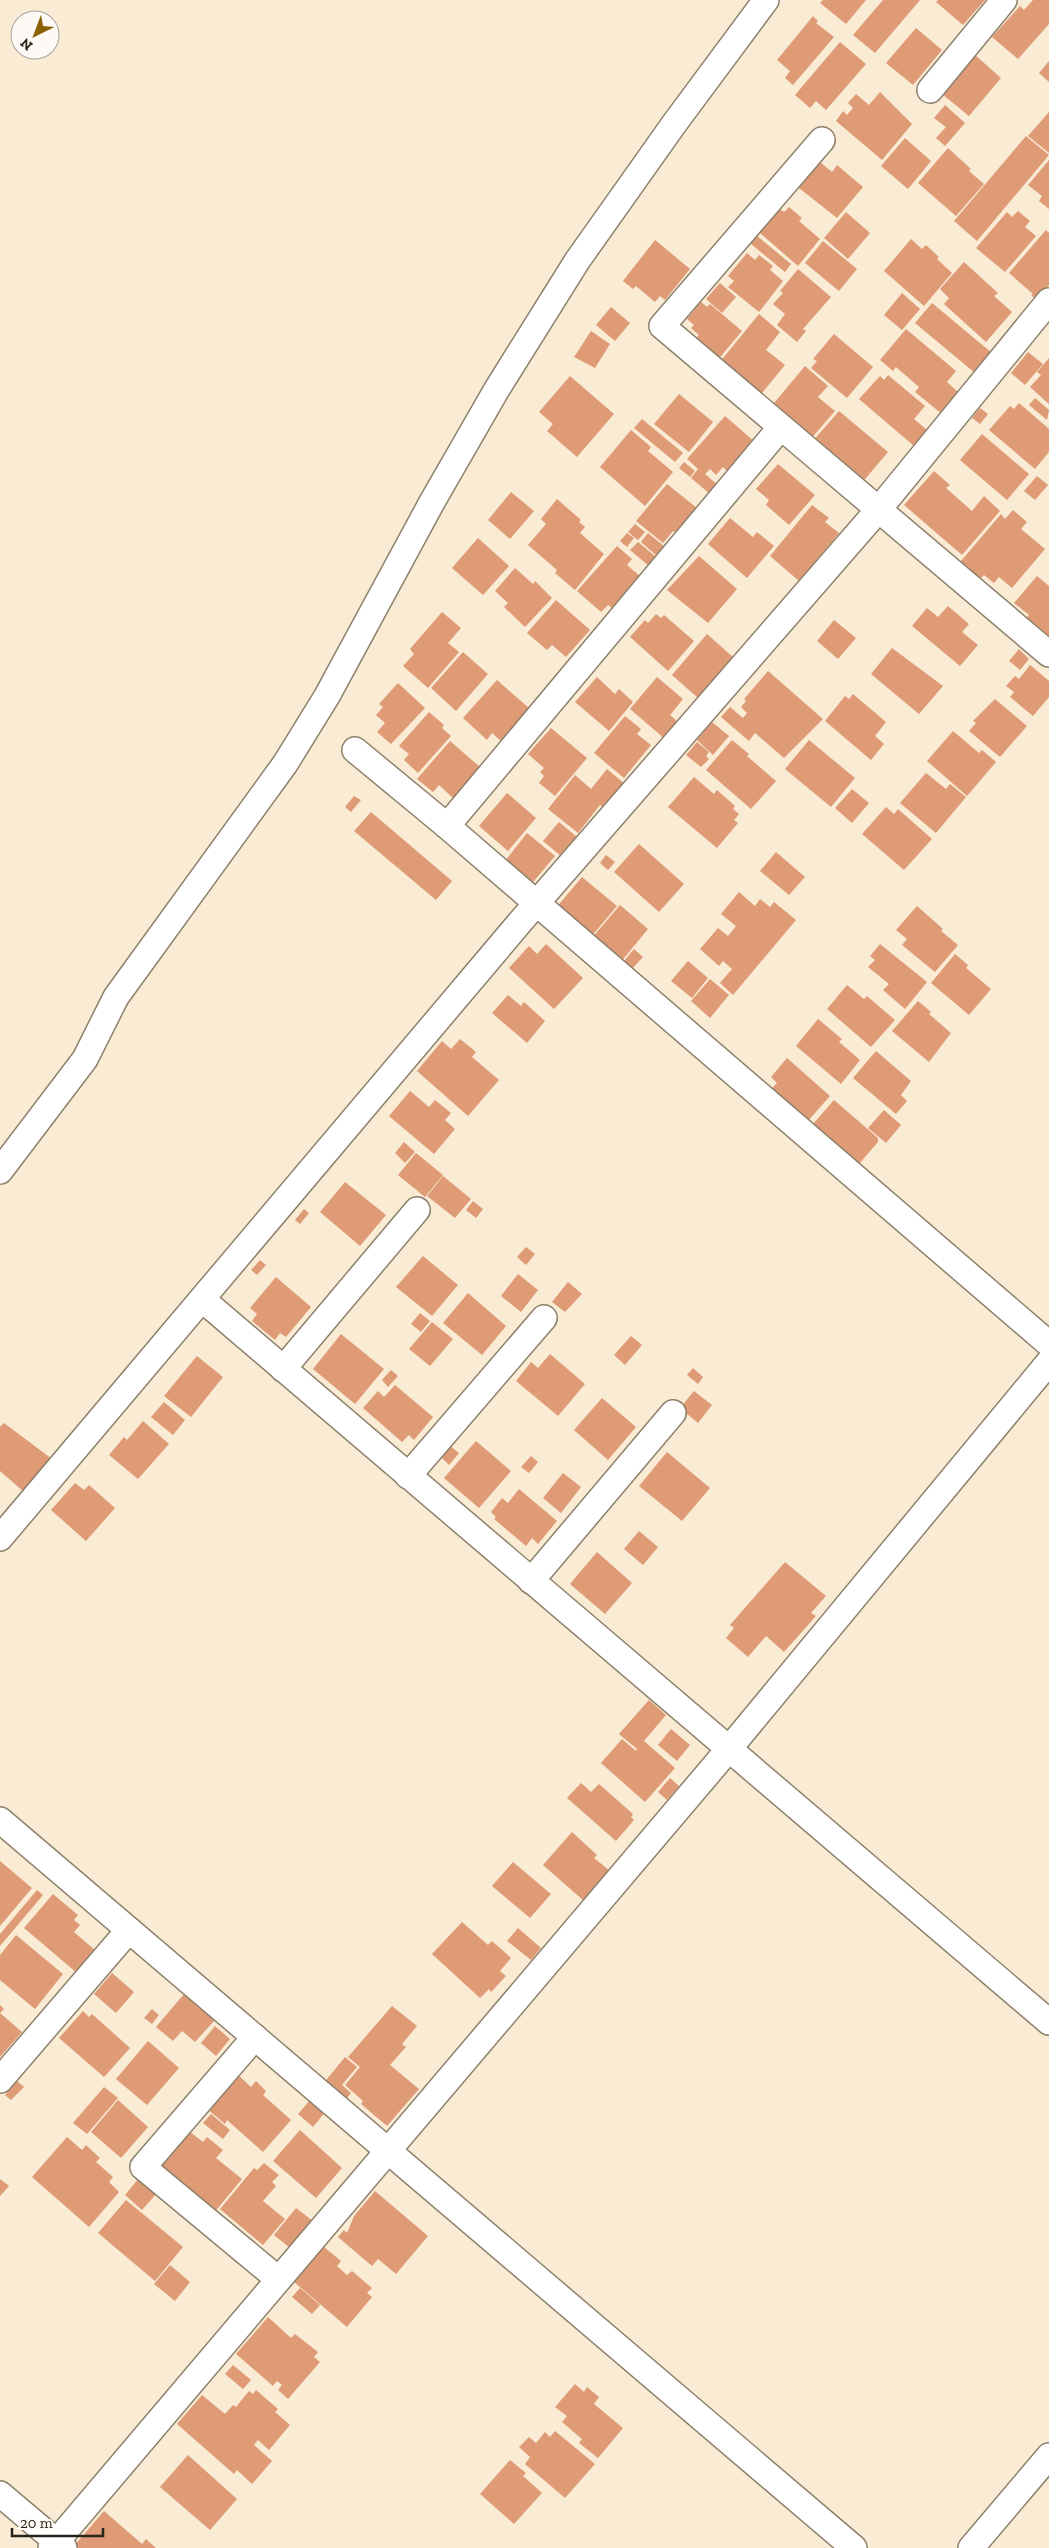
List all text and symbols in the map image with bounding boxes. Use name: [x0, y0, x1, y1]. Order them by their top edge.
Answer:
north arrow: [10, 10, 60, 60]
text: N: [17, 34, 36, 54]
scale bar: [12, 2506, 104, 2538]
text: 20 m: [20, 2514, 53, 2532]

